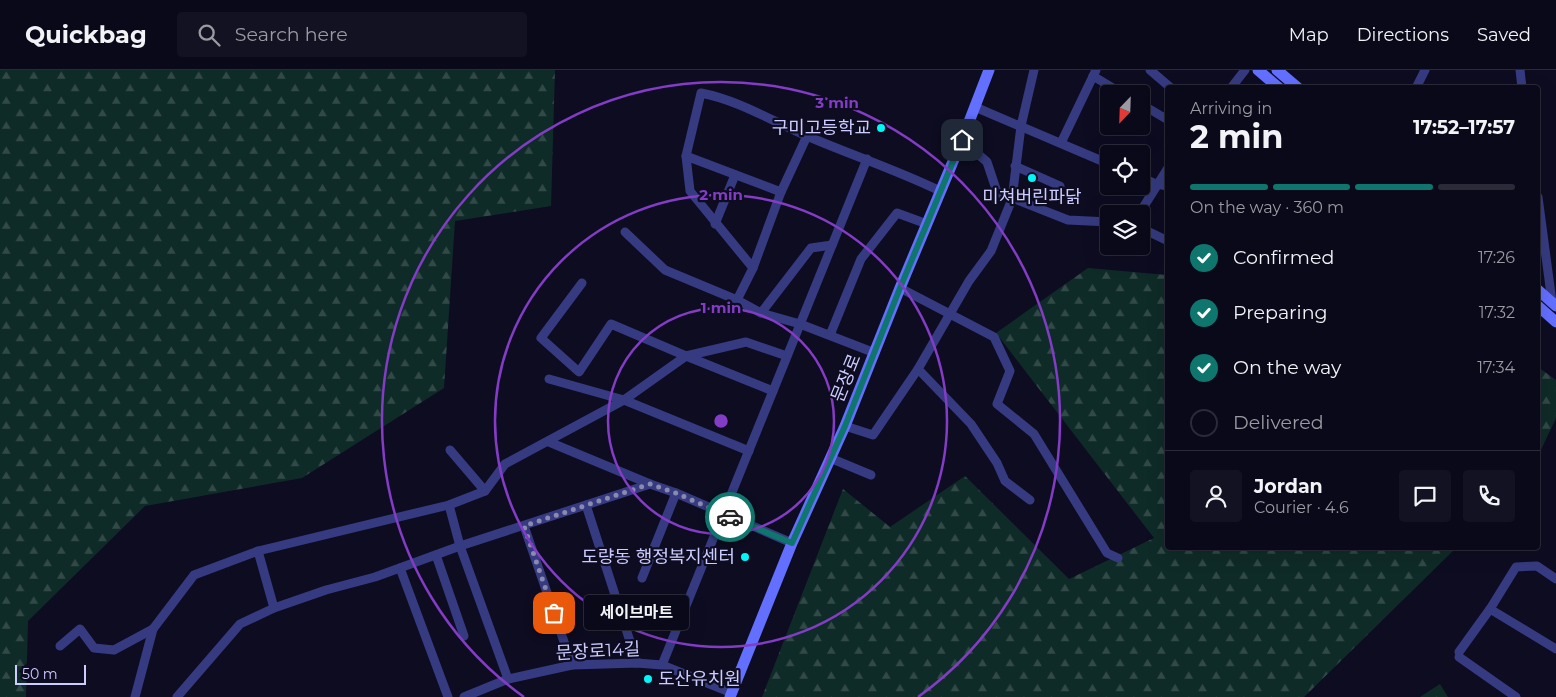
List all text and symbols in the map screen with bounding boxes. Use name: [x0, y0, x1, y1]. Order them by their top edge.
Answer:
search box: [177, 12, 527, 57]
text: Quickbag: [25, 20, 147, 49]
icon: search: [195, 21, 223, 49]
text: Search here: [235, 23, 348, 46]
text: Map: [1289, 24, 1329, 46]
text: Directions: [1357, 24, 1449, 46]
text: Saved: [1477, 24, 1531, 46]
north arrow: [1100, 85, 1150, 135]
map controls: [1100, 85, 1150, 255]
text: 3 min: [814, 93, 859, 112]
text: Arriving in: [1190, 99, 1272, 118]
text: 17:52–17:57: [1413, 116, 1515, 139]
place label: 구미고등학교: [772, 117, 871, 139]
text: 2 min: [1190, 117, 1283, 156]
pin: [941, 119, 983, 161]
marker: 구미고등학교: [875, 122, 887, 134]
icon: home: [948, 126, 976, 154]
button: locate: [1100, 145, 1150, 195]
marker: 미쳐버린파닭: [1026, 172, 1038, 184]
text: 2 min: [699, 185, 743, 204]
place label: 미쳐버린파닭: [982, 186, 1082, 208]
text: On the way · 360 m: [1190, 198, 1344, 217]
button: layers: [1100, 205, 1150, 255]
icon: check: [1190, 244, 1218, 272]
text: Confirmed: [1233, 246, 1334, 269]
text: 17:26: [1478, 248, 1515, 267]
text: 1 min: [701, 298, 741, 317]
icon: check: [1190, 299, 1218, 327]
text: Preparing: [1233, 301, 1328, 324]
text: 17:32: [1479, 303, 1515, 322]
street label: 문장로: [826, 351, 866, 405]
icon: check: [1190, 354, 1218, 382]
text: On the way: [1233, 356, 1341, 379]
text: 17:34: [1477, 358, 1515, 377]
text: Delivered: [1233, 411, 1324, 434]
centre of rings: [712, 412, 730, 430]
button: person: [1190, 470, 1242, 522]
button: chat: [1399, 470, 1451, 522]
button: phone: [1463, 470, 1515, 522]
text: Jordan: [1254, 475, 1323, 498]
courier: [705, 492, 755, 542]
text: Courier · 4.6: [1254, 498, 1349, 517]
icon: car: [716, 503, 744, 531]
place label: 도량동 행정복지센터: [581, 546, 735, 568]
marker: 도량동 행정복지센터: [739, 551, 751, 563]
pin: [533, 592, 575, 634]
callout: 세이브마트: [584, 596, 689, 630]
icon: bag: [540, 599, 568, 627]
text: 세이브마트: [600, 603, 673, 622]
street label: 문장로14길: [555, 638, 641, 664]
scale bar: [15, 662, 86, 685]
text: 50 m: [22, 665, 58, 683]
place label: 도산유치원: [658, 668, 741, 690]
marker: 도산유치원: [642, 673, 654, 685]

